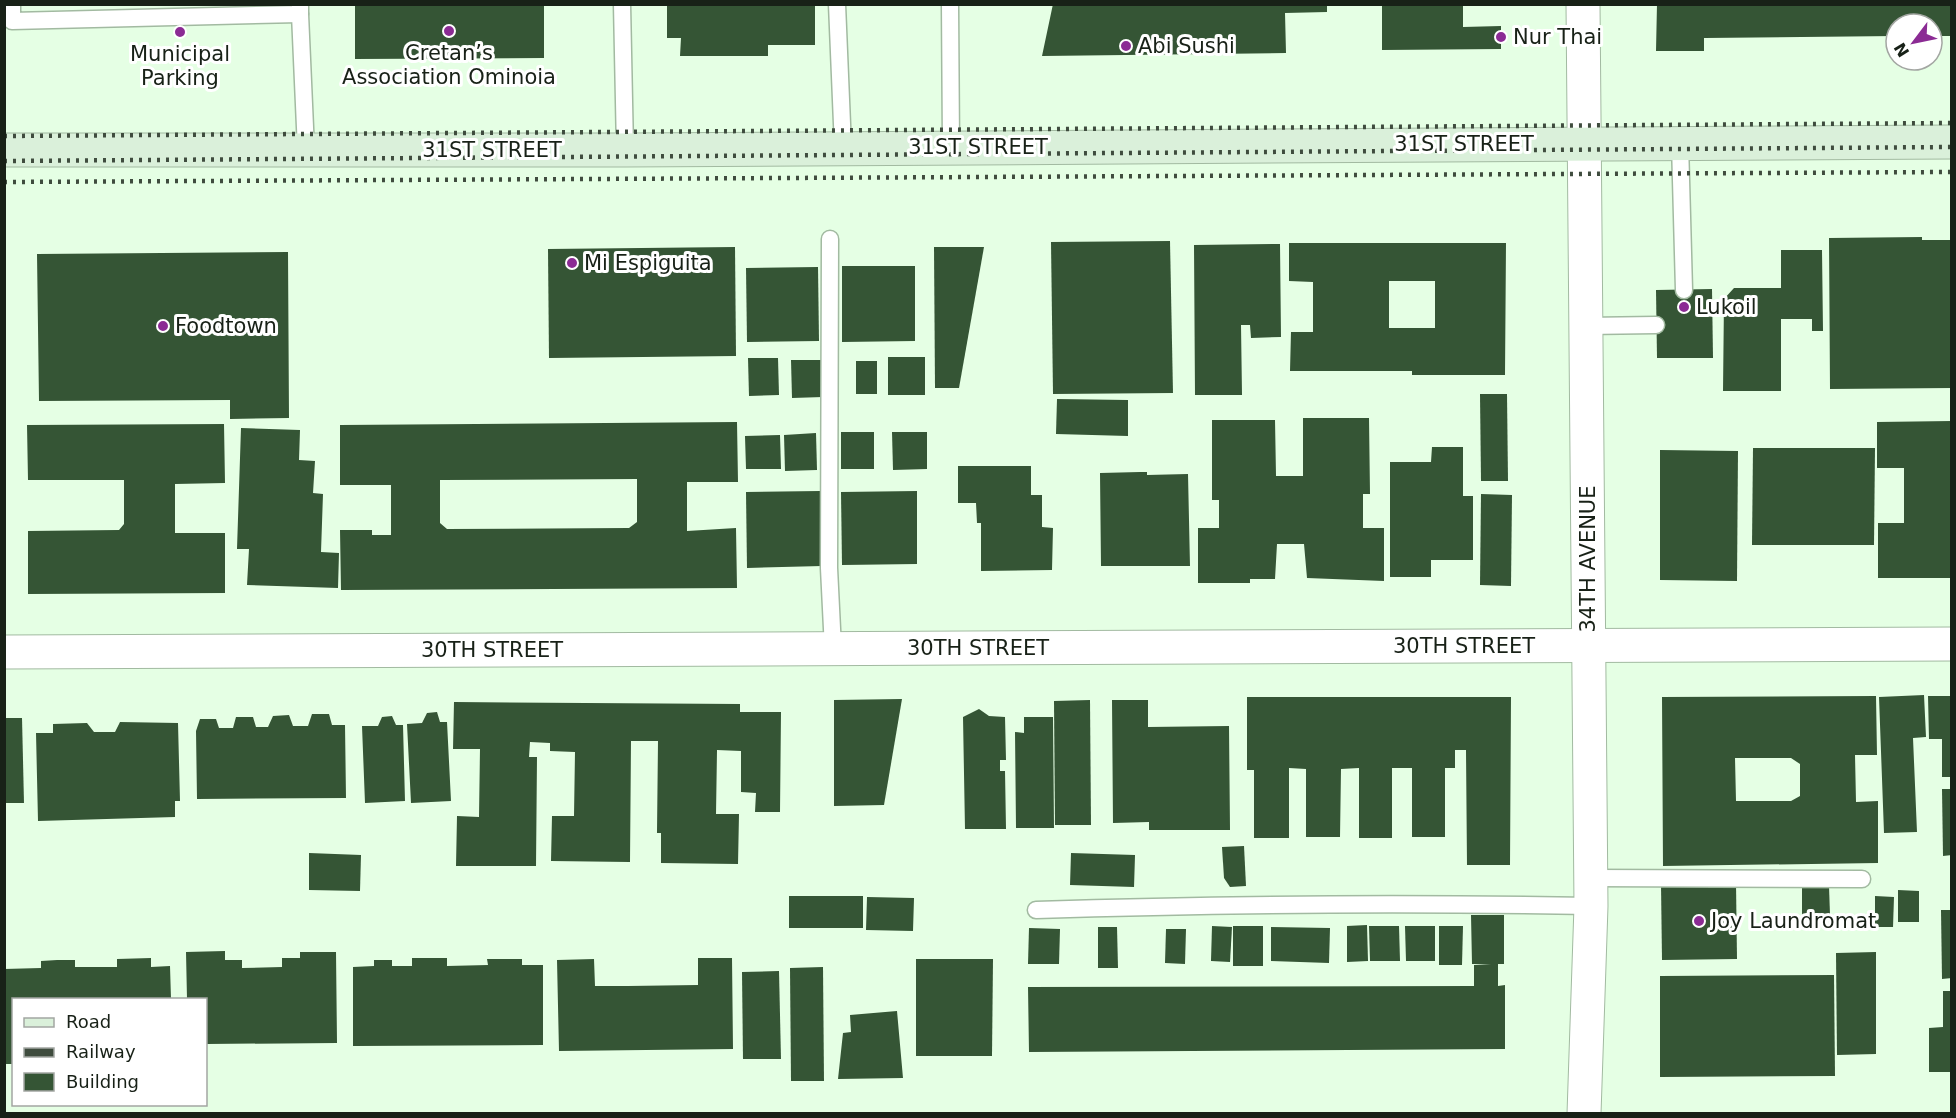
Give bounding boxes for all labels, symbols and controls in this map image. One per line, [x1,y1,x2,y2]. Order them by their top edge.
north arrow [1884,12,1944,72]
marker: Cretan’s Association Ominoia [442,24,456,38]
marker: Municipal Parking [173,25,187,39]
place label: Nur Thai [1513,25,1602,49]
marker: Nur Thai [1494,30,1508,44]
place label: Abi Sushi [1138,34,1235,58]
marker: Abi Sushi [1119,39,1133,53]
text: N [1890,39,1913,60]
place label: Cretan’s Association Ominoia [342,41,556,89]
place label: Municipal Parking [130,42,230,90]
street label: 31ST STREET [1394,132,1534,156]
street label: 31ST STREET [908,135,1048,159]
street label: 31ST STREET [422,138,562,162]
place label: Mi Espiguita [584,251,712,275]
marker: Mi Espiguita [565,256,579,270]
place label: Lukoil [1696,295,1757,319]
marker: Lukoil [1677,300,1691,314]
place label: Foodtown [175,314,277,338]
marker: Foodtown [156,319,170,333]
street label: 34TH AVENUE [1576,485,1600,633]
street label: 30TH STREET [1393,634,1535,658]
street label: 30TH STREET [907,636,1049,660]
street label: 30TH STREET [421,638,563,662]
place label: Joy Laundromat [1709,909,1876,933]
marker: Joy Laundromat [1692,914,1706,928]
legend [12,998,207,1106]
text: Road [66,1011,111,1032]
text: Railway [66,1041,136,1062]
text: Building [66,1071,139,1092]

